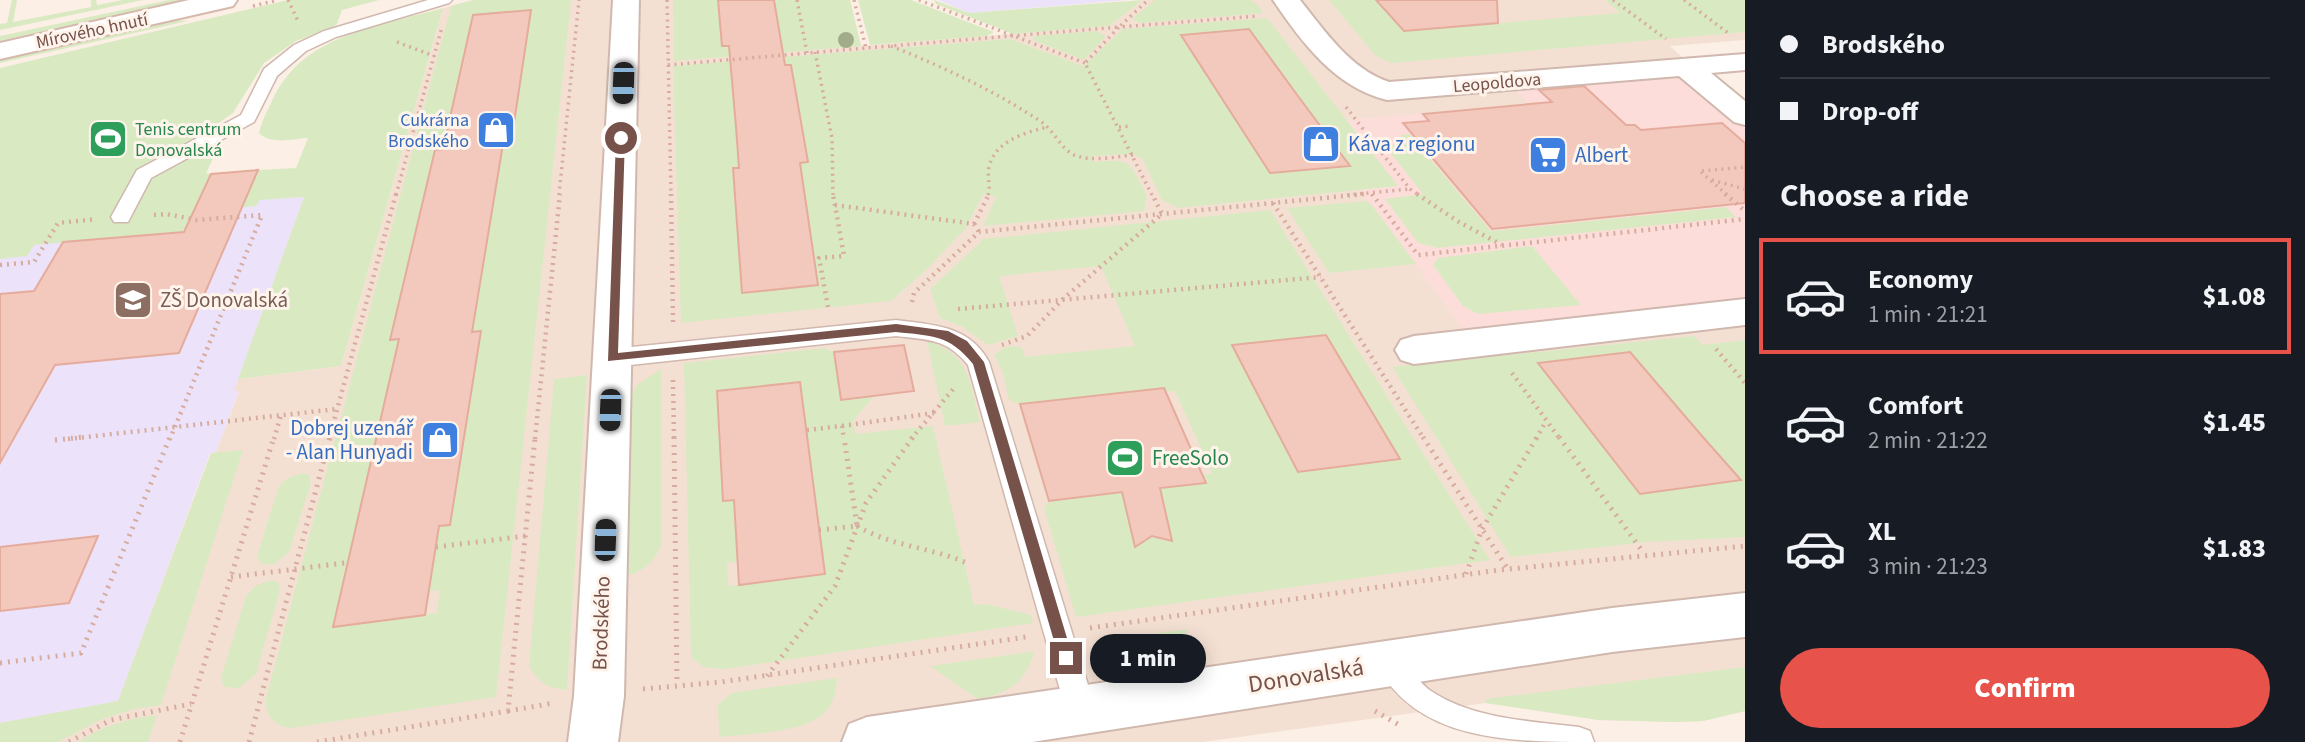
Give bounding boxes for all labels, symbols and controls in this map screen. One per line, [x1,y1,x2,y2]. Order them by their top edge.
street label: Mírového hnutí [34,7,151,55]
text: Brodského [1822,26,1945,63]
car [612,62,635,104]
street label: Leopoldova [1452,67,1542,99]
text: Drop-off [1822,93,1918,130]
place label: Cukrárna Brodského [388,108,469,154]
shop icon: Cukrárna Brodského [475,109,517,151]
place label: Tenis centrum Donovalská [135,117,241,163]
sports icon: Tenis centrum Donovalská [87,118,129,160]
route start [605,122,637,154]
shop icon: Káva z regionu [1300,123,1342,165]
place label: Káva z regionu [1348,129,1475,159]
supermarket icon: Albert [1527,134,1569,176]
place label: Albert [1575,140,1628,170]
text: Choose a ride [1780,173,1969,219]
text: Economy [1868,261,1973,298]
icon: car [1784,265,1847,328]
text: $1.08 [2202,278,2266,315]
school or university icon: ZŠ Donovalská [112,279,154,321]
place label: ZŠ Donovalská [160,285,288,315]
text: 1 min · 21:21 [1868,298,1988,331]
text: Comfort [1868,387,1963,424]
car [599,389,622,431]
icon: car [1784,391,1847,454]
text: $1.45 [2202,404,2266,441]
place label: Dobrej uzenář - Alan Hunyadi [286,413,415,467]
shop icon: Dobrej uzenář - Alan Hunyadi [419,419,461,461]
text: 2 min · 21:22 [1868,424,1988,457]
sports icon: FreeSolo [1104,437,1146,479]
place label: FreeSolo [1152,443,1229,473]
text: XL [1868,513,1896,550]
icon: car [1784,517,1847,580]
car [594,519,617,561]
text: $1.83 [2202,530,2266,567]
text: 3 min · 21:23 [1868,550,1988,583]
street label: Brodského [584,575,618,671]
callout: 1 min [1090,634,1206,682]
route end [1050,642,1082,674]
text: 1 min [1120,642,1176,675]
button: Confirm [1780,648,2270,728]
street label: Donovalská [1246,650,1366,702]

